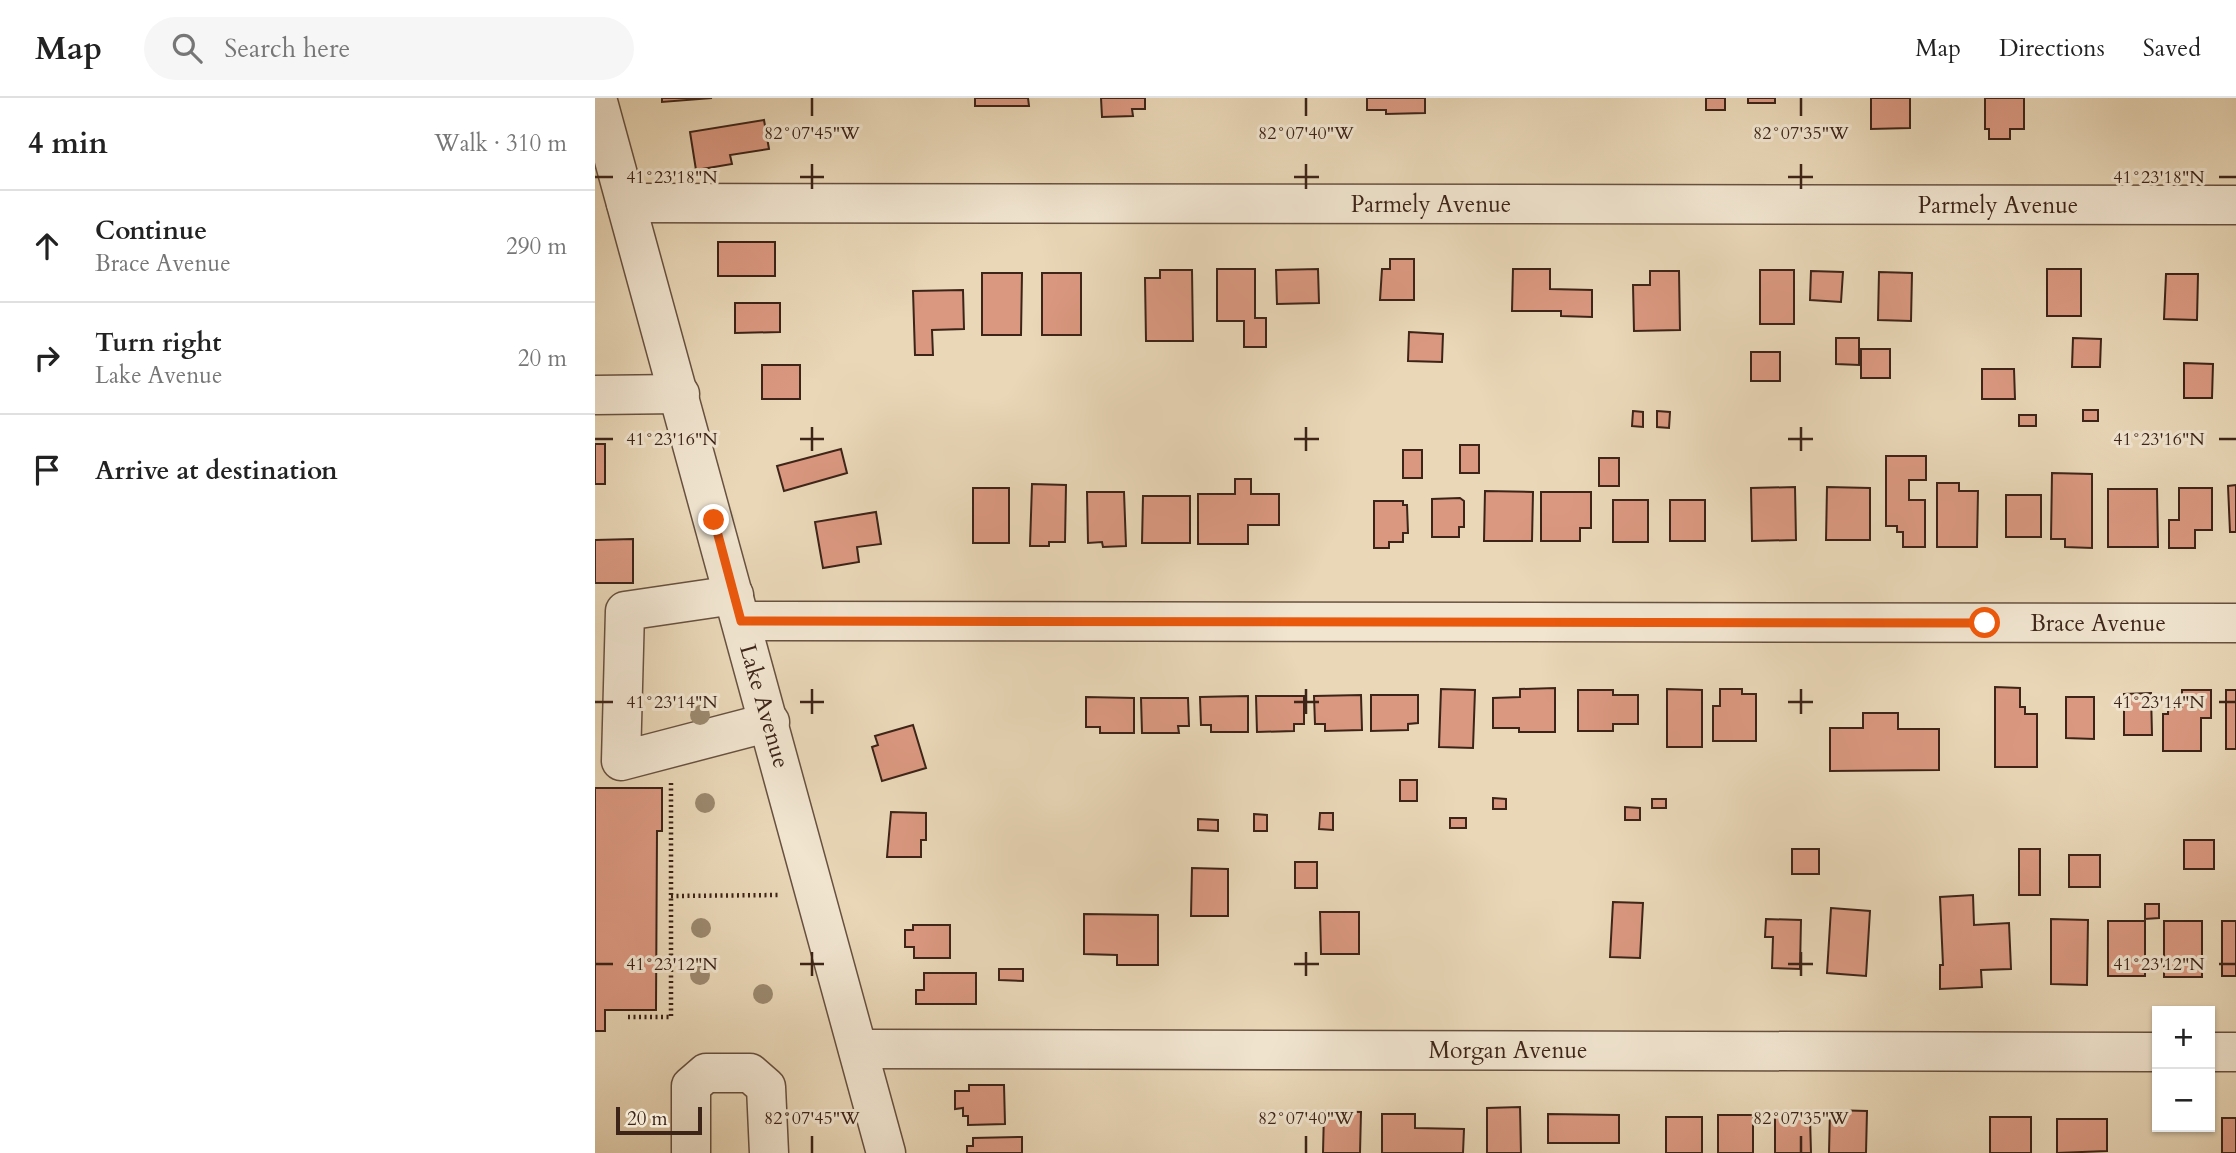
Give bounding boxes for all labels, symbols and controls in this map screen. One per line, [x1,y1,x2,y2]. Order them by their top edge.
search box [144,17,634,80]
text: Map [35,26,102,71]
icon: search [168,29,206,67]
text: Search here [224,31,350,66]
text: Map [1915,32,1961,65]
text: Directions [1999,32,2105,65]
text: Saved [2143,32,2201,65]
text: 82°07'45"W [764,121,860,146]
text: 82°07'40"W [1258,121,1354,146]
text: 82°07'35"W [1753,121,1849,146]
text: 4 min [28,123,108,164]
text: Walk · 310 m [434,128,567,159]
text: 41°23'18"N [626,165,718,190]
text: 41°23'18"N [2113,165,2205,190]
street label: Parmely Avenue [1351,189,1511,220]
street label: Parmely Avenue [1918,190,2078,221]
text: Continue [95,213,207,248]
icon: ahead [28,227,66,265]
text: 290 m [506,231,567,262]
text: Brace Avenue [95,248,231,279]
text: Turn right [95,325,222,360]
icon: right [28,339,66,377]
text: 20 m [518,343,567,374]
text: Lake Avenue [95,360,222,391]
text: 41°23'16"N [626,427,718,452]
text: 41°23'16"N [2113,427,2205,452]
icon: arrive [28,451,66,489]
text: Arrive at destination [95,453,338,488]
route end [698,504,729,535]
route start [1969,607,2000,638]
street label: Brace Avenue [2030,608,2166,639]
street label: Lake Avenue [732,641,797,772]
text: 41°23'14"N [626,690,718,715]
text: 41°23'14"N [2113,690,2205,715]
text: 41°23'12"N [626,952,718,977]
text: 41°23'12"N [2113,952,2205,977]
map controls [2152,1006,2215,1132]
button: + [2152,1006,2215,1069]
street label: Morgan Avenue [1428,1035,1588,1066]
button: − [2152,1069,2215,1132]
scale bar [616,1104,702,1136]
text: 20 m [627,1106,668,1132]
text: 82°07'45"W [764,1106,860,1131]
text: 82°07'40"W [1258,1106,1354,1131]
text: 82°07'35"W [1753,1106,1849,1131]

